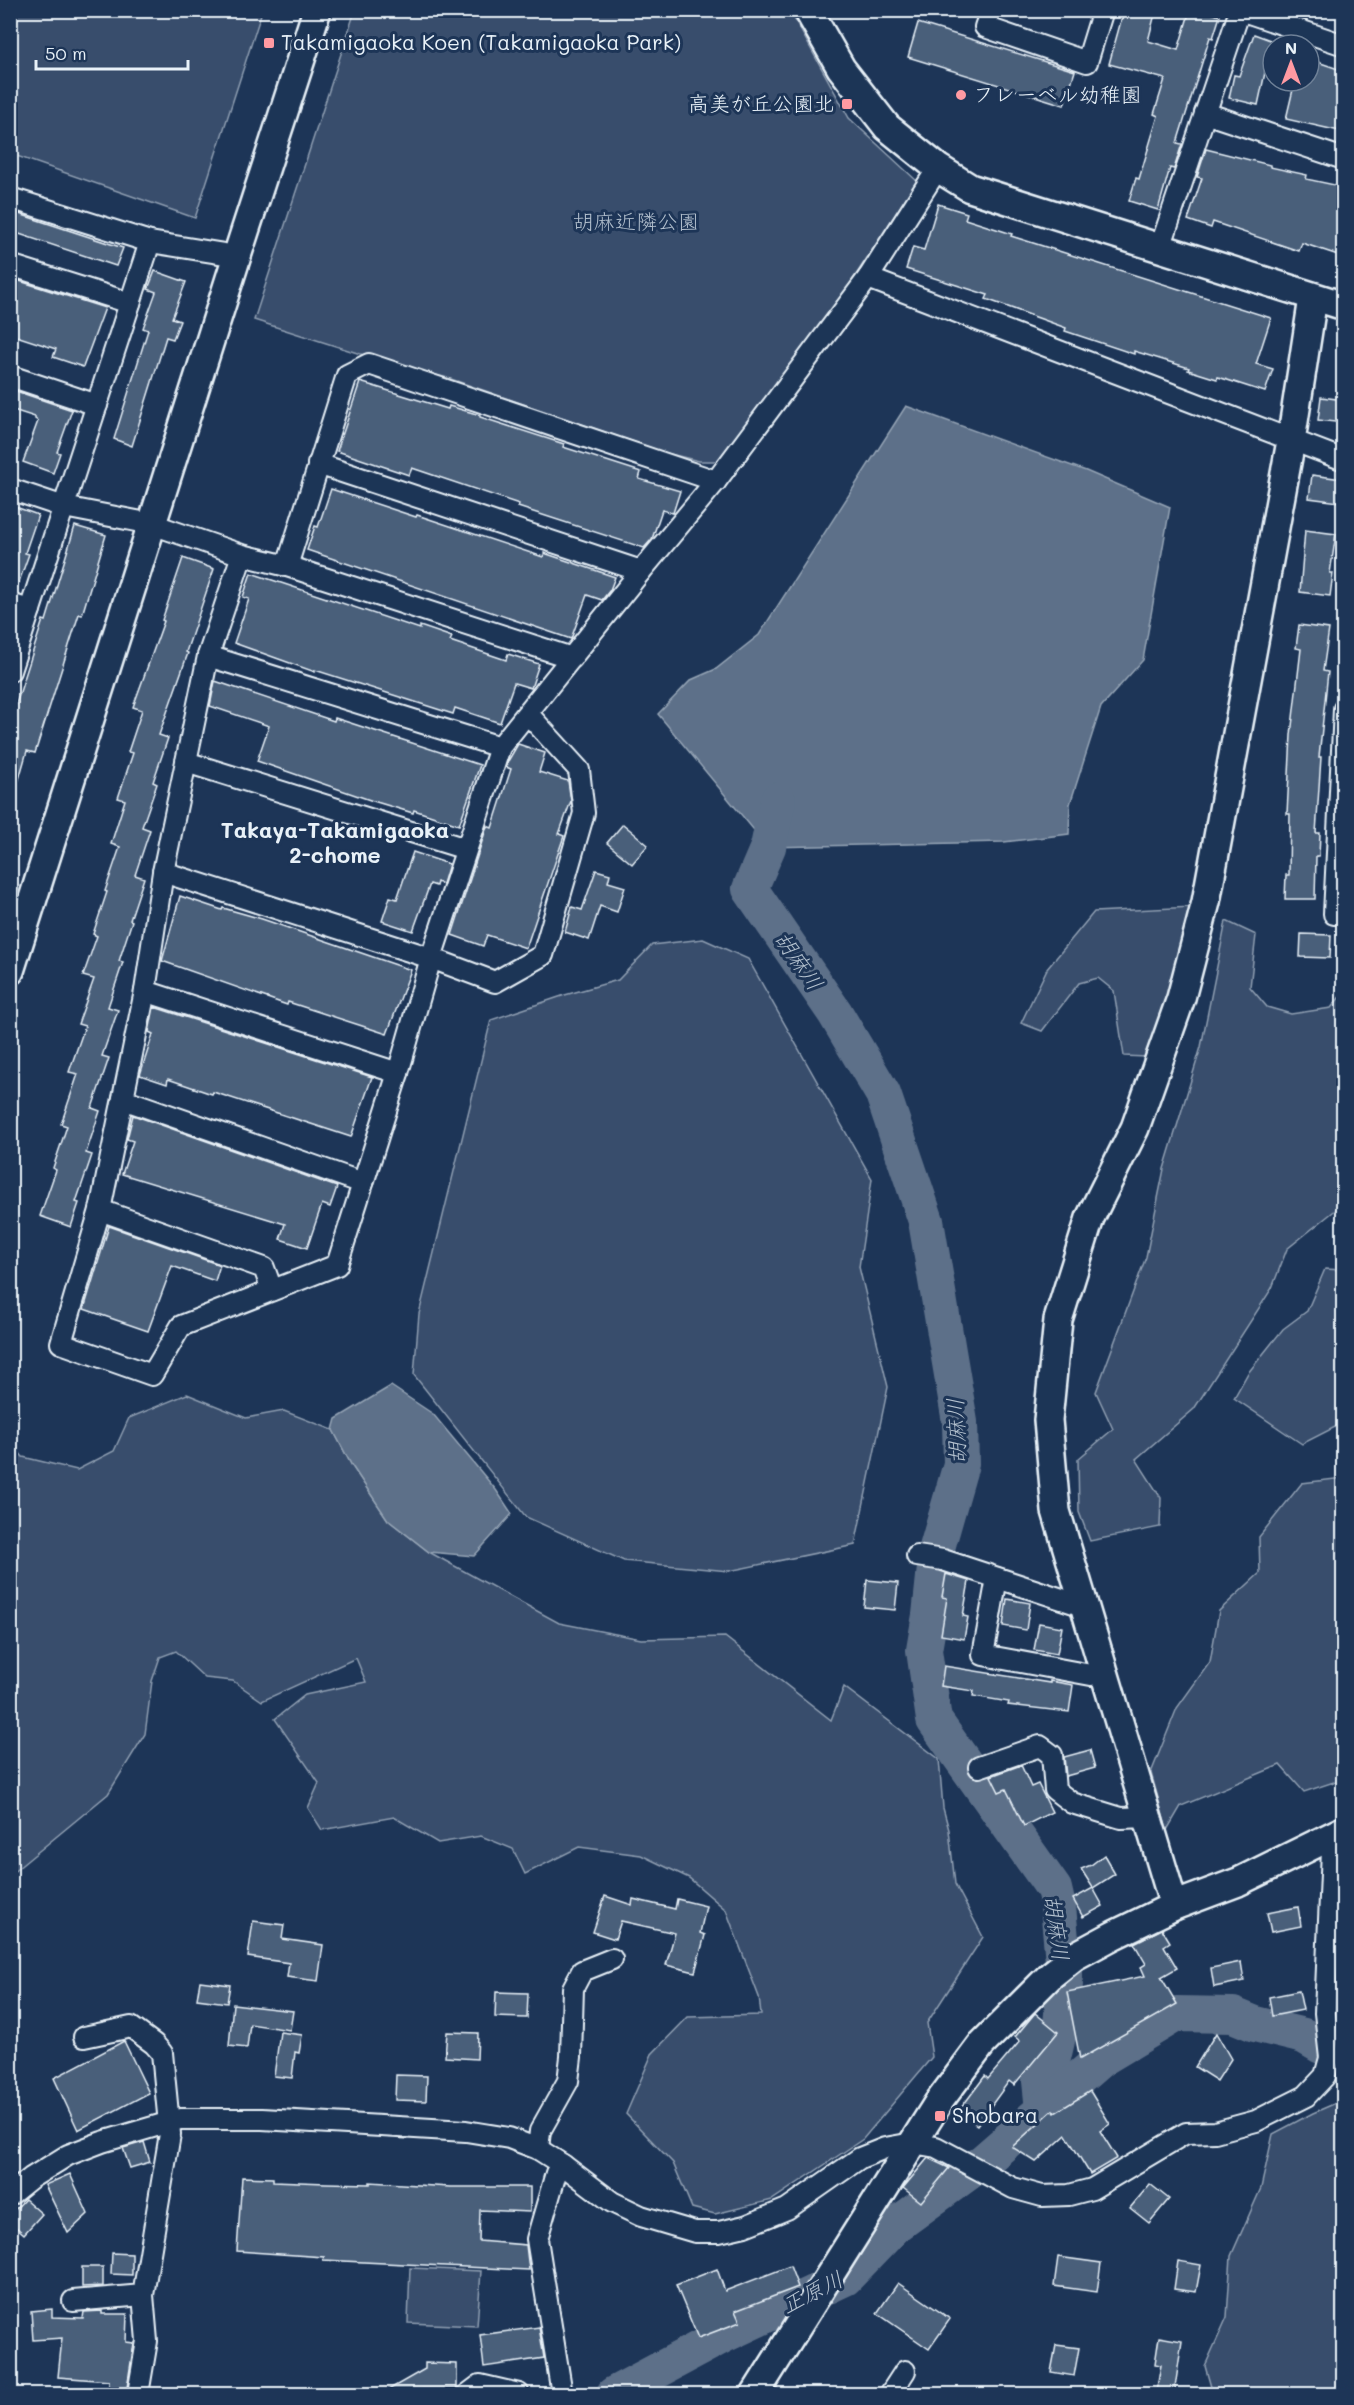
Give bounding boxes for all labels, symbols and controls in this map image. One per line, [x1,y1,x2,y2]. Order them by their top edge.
place label: Takamigaoka Koen (Takamigaoka Park) [281,28,681,55]
scale bar [36,33,188,71]
north arrow [1261,33,1321,93]
marker: Takamigaoka Koen (Takamigaoka Park) [262,36,276,50]
text: N [1285,37,1297,58]
text: 50 m [45,41,87,65]
place label: フレーベル幼稚園 [973,80,1142,107]
marker: フレーベル幼稚園 [954,88,968,102]
place label: 高美が丘公園北 [688,89,835,116]
marker: 高美が丘公園北 [840,97,854,111]
park label: 胡麻近隣公園 [573,207,699,234]
district label: Takaya-Takamigaoka 2-chome [221,815,449,869]
water label: 胡麻川 [769,925,830,996]
water label: 胡麻川 [940,1398,971,1465]
water label: 胡麻川 [1039,1893,1076,1963]
place label: Shobara [952,2101,1038,2128]
marker: Shobara [933,2109,947,2123]
water label: 正原川 [776,2264,848,2319]

